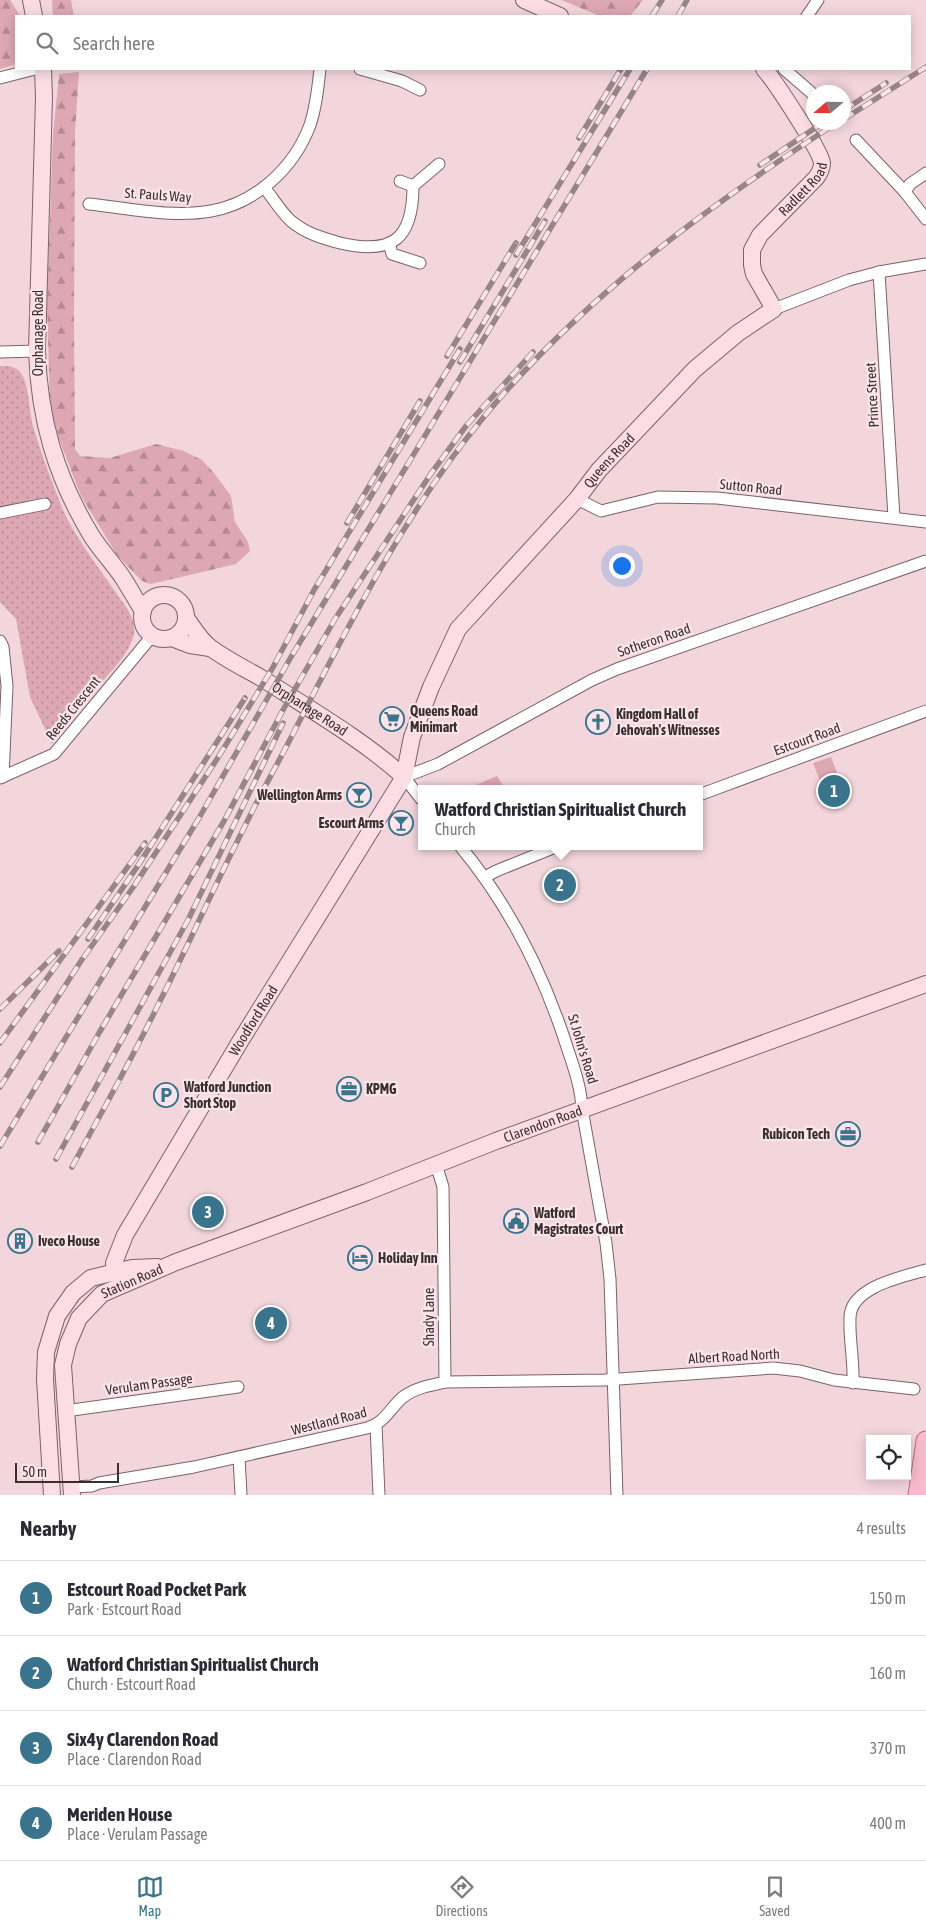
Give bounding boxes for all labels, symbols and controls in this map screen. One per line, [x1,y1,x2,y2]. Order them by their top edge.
search box [15,15,911,70]
icon: search [33,29,61,57]
text: Search here [73,32,155,54]
north arrow [806,85,851,130]
street label: Radlett Road [775,161,830,219]
street label: St. Pauls Way [124,185,192,205]
street label: Orphanage Road [30,290,46,376]
street label: Prince Street [862,362,882,428]
street label: Queens Road [580,430,638,491]
street label: Sutton Road [719,476,783,498]
your location [609,553,635,579]
street label: Sotheron Road [616,620,692,660]
street label: Reeds Crescent [43,673,103,743]
street label: Orphanage Road [269,679,351,739]
place label: Queens Road Minimart [410,703,478,735]
supermarket icon: Queens Road Minimart [379,706,405,732]
place label: Kingdom Hall of Jehovah's Witnesses [615,706,720,738]
church icon: Kingdom Hall of Jehovah's Witnesses [585,709,611,735]
street label: Estcourt Road [771,720,843,758]
pin: 1 [818,772,850,810]
bar icon: Wellington Arms [346,782,372,808]
popup [418,785,703,850]
place label: Wellington Arms [256,787,342,803]
text: Watford Christian Spiritualist Church [435,798,686,820]
bar icon: Escourt Arms [388,810,414,836]
place label: Escourt Arms [319,815,384,831]
text: Church [435,820,476,838]
pin: 2 [544,866,576,904]
street label: Woodford Road [226,982,281,1059]
street label: St John's Road [565,1012,601,1086]
office icon: KPMG [336,1076,362,1102]
place label: Watford Junction Short Stop [183,1079,271,1111]
place label: KPMG [366,1081,397,1097]
parking icon: Watford Junction Short Stop [153,1082,179,1108]
street label: Clarendon Road [501,1102,584,1146]
office icon: Rubicon Tech [835,1121,861,1147]
place label: Rubicon Tech [762,1126,830,1142]
pin: 3 [192,1193,224,1231]
place label: Watford Magistrates Court [533,1205,623,1237]
public building icon: Watford Magistrates Court [503,1208,529,1234]
building icon: Iveco House [7,1228,33,1254]
place label: Iveco House [38,1233,100,1249]
hotel icon: Holiday Inn [347,1245,373,1271]
place label: Holiday Inn [378,1250,438,1266]
street label: Station Road [99,1261,165,1301]
street label: Shady Lane [421,1288,437,1346]
pin: 4 [255,1304,287,1342]
street label: Albert Road North [688,1346,780,1366]
street label: Verulam Passage [105,1370,193,1398]
street label: Westland Road [290,1404,368,1438]
map controls [866,1435,911,1480]
button: locate [866,1435,911,1480]
scale bar [15,1460,119,1483]
text: 50 m [22,1464,47,1480]
text: Nearby [20,1516,76,1540]
text: 4 results [856,1519,906,1537]
text: Estcourt Road Pocket Park [67,1578,246,1600]
text: 1 [32,1589,40,1607]
text: 150 m [870,1589,906,1607]
text: Park · Estcourt Road [67,1600,182,1618]
text: Watford Christian Spiritualist Church [67,1653,319,1675]
text: 2 [32,1664,40,1682]
text: 160 m [870,1664,906,1682]
text: Church · Estcourt Road [67,1675,196,1693]
text: Six4y Clarendon Road [67,1728,218,1750]
text: 3 [32,1739,40,1757]
text: 370 m [870,1739,906,1757]
text: Place · Clarendon Road [67,1750,202,1768]
text: Meriden House [67,1803,172,1825]
text: 4 [32,1814,40,1832]
text: 400 m [870,1814,906,1832]
text: Place · Verulam Passage [67,1825,208,1843]
tab: Map [136,1873,164,1919]
tab: Directions [435,1873,488,1919]
tab: Saved [759,1873,790,1919]

